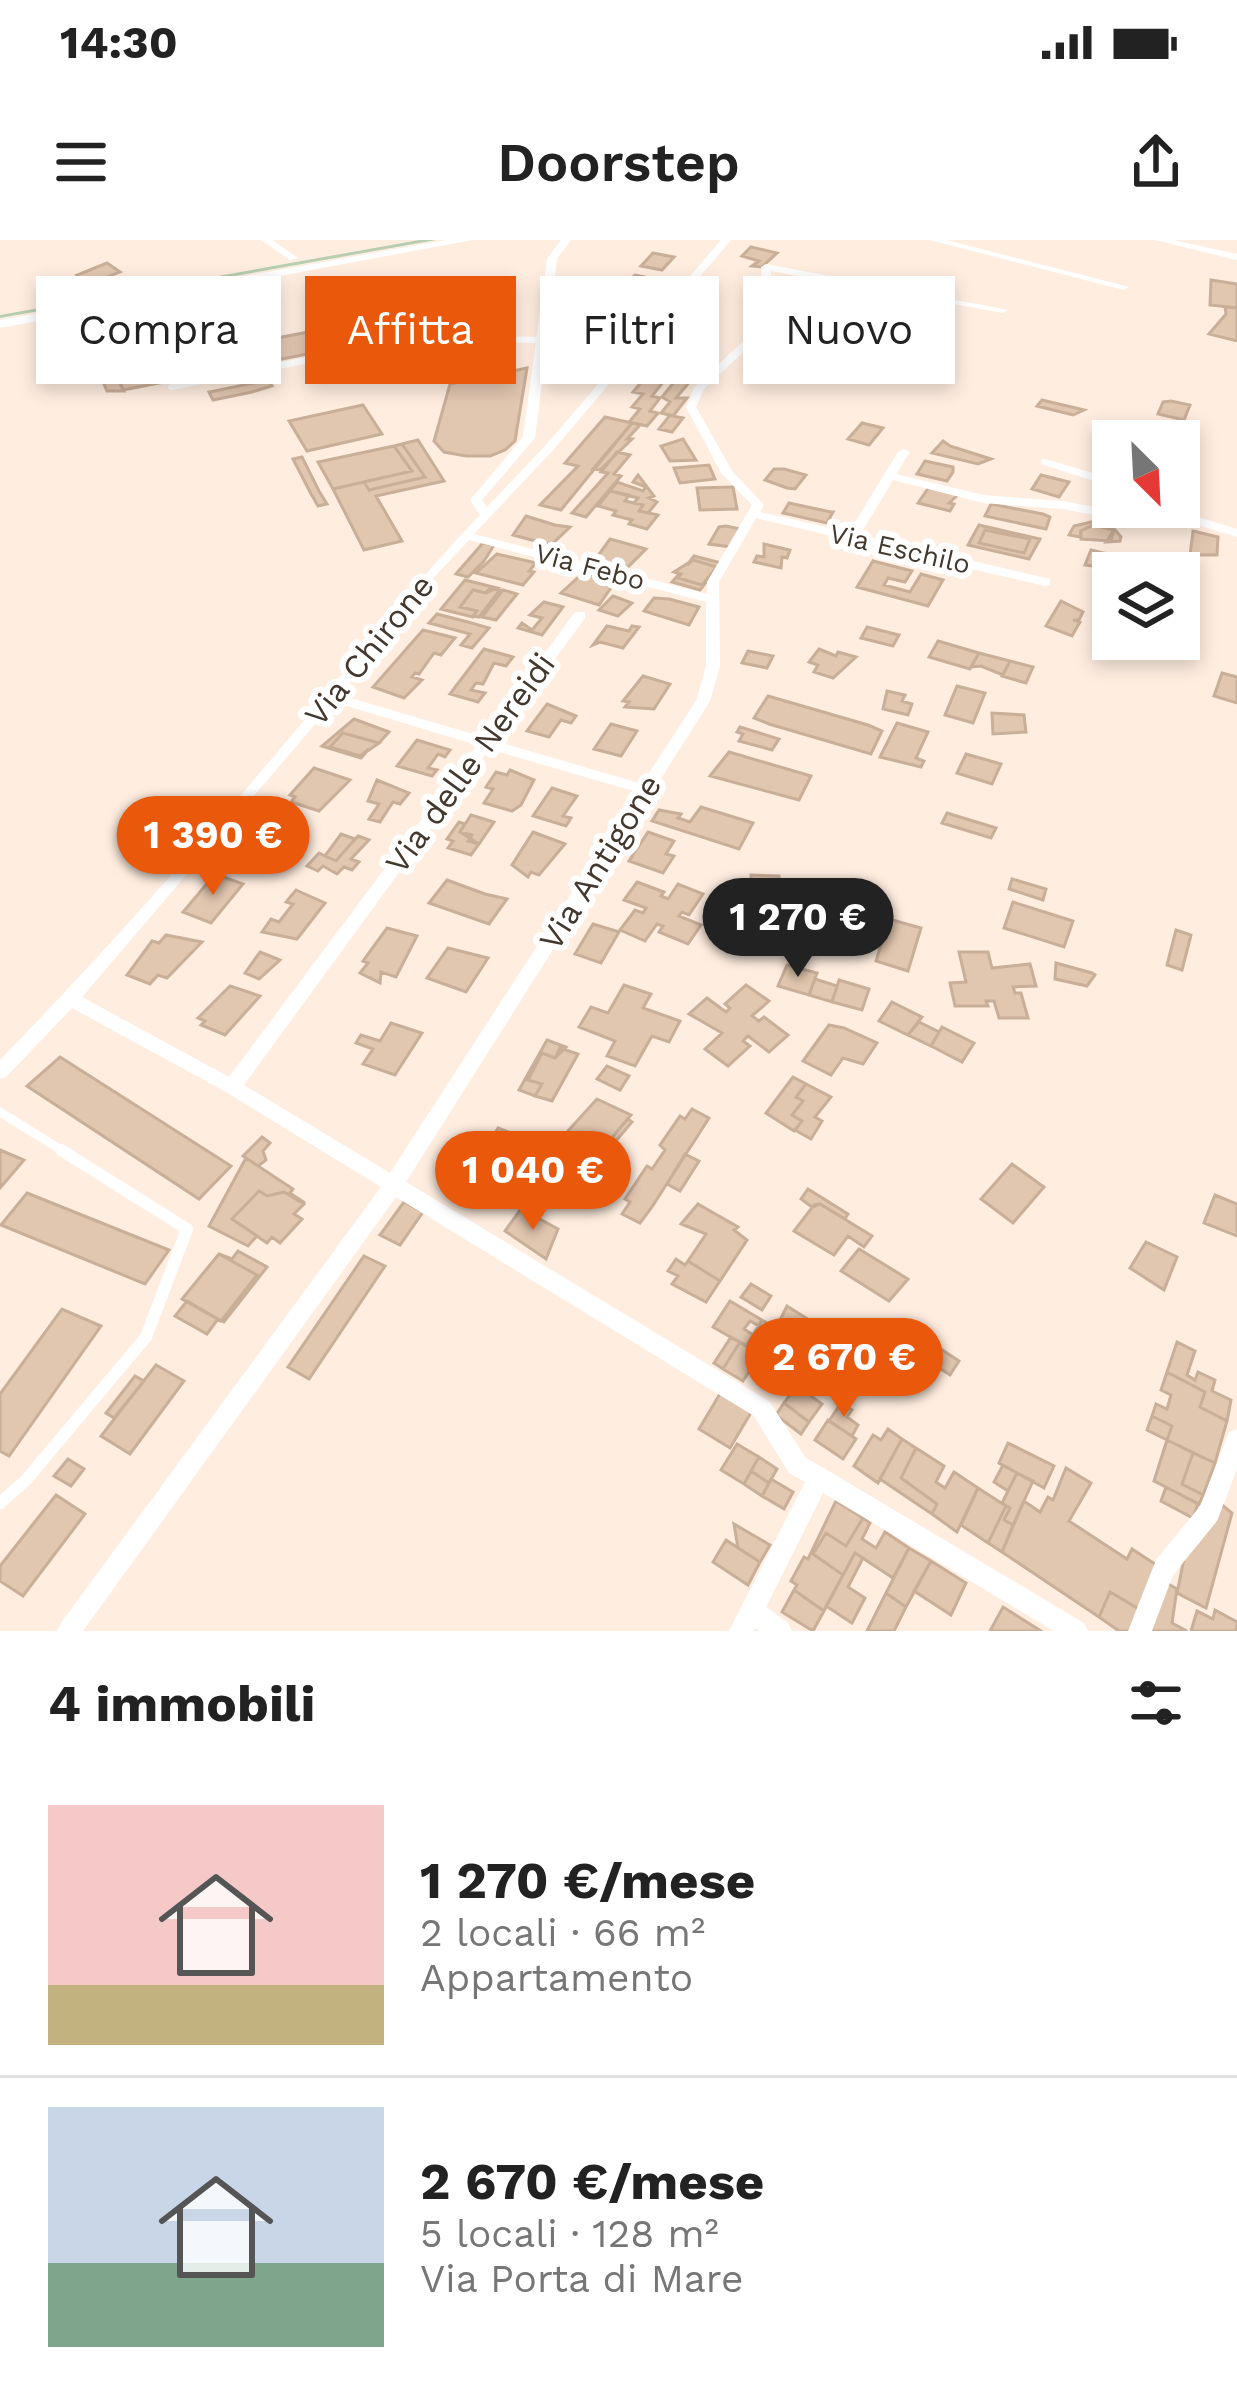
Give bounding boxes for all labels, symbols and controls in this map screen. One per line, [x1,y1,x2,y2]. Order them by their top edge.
text: 14:30 [60,16,178,69]
icon: menu [48,129,114,195]
icon: share [1123,129,1189,195]
text: Doorstep [497,131,740,194]
chip: Compra [36,276,281,384]
chip: Affitta [305,276,516,384]
chip: Filtri [540,276,719,384]
chip: Nuovo [743,276,955,384]
north arrow [1092,420,1200,528]
map controls [1092,420,1200,660]
street label: Via Eschilo [826,517,974,581]
street label: Via Febo [532,537,648,597]
button: layers [1092,552,1200,660]
street label: Via Chirone [296,566,442,734]
street label: Via delle Nereidi [377,645,563,881]
street label: Via Antigone [531,767,669,957]
pin: 1 390 € [102,796,324,898]
text: 1 390 € [144,812,282,857]
pin: 1 270 € [687,878,909,980]
text: 1 270 € [730,894,866,939]
pin: 1 040 € [422,1131,644,1233]
text: 1 040 € [462,1147,604,1192]
pin: 2 670 € [733,1318,955,1420]
text: 2 670 € [772,1334,916,1379]
icon: filters [1123,1670,1189,1736]
text: 4 immobili [48,1674,315,1733]
text: 1 270 €/mese [420,1851,755,1910]
icon: home [144,1853,288,1997]
text: 2 locali · 66 m² [420,1910,705,1955]
text: Appartamento [420,1955,693,2000]
text: 2 670 €/mese [420,2152,764,2211]
icon: home [144,2155,288,2299]
text: 5 locali · 128 m² [420,2211,719,2256]
text: Via Porta di Mare [420,2256,744,2301]

